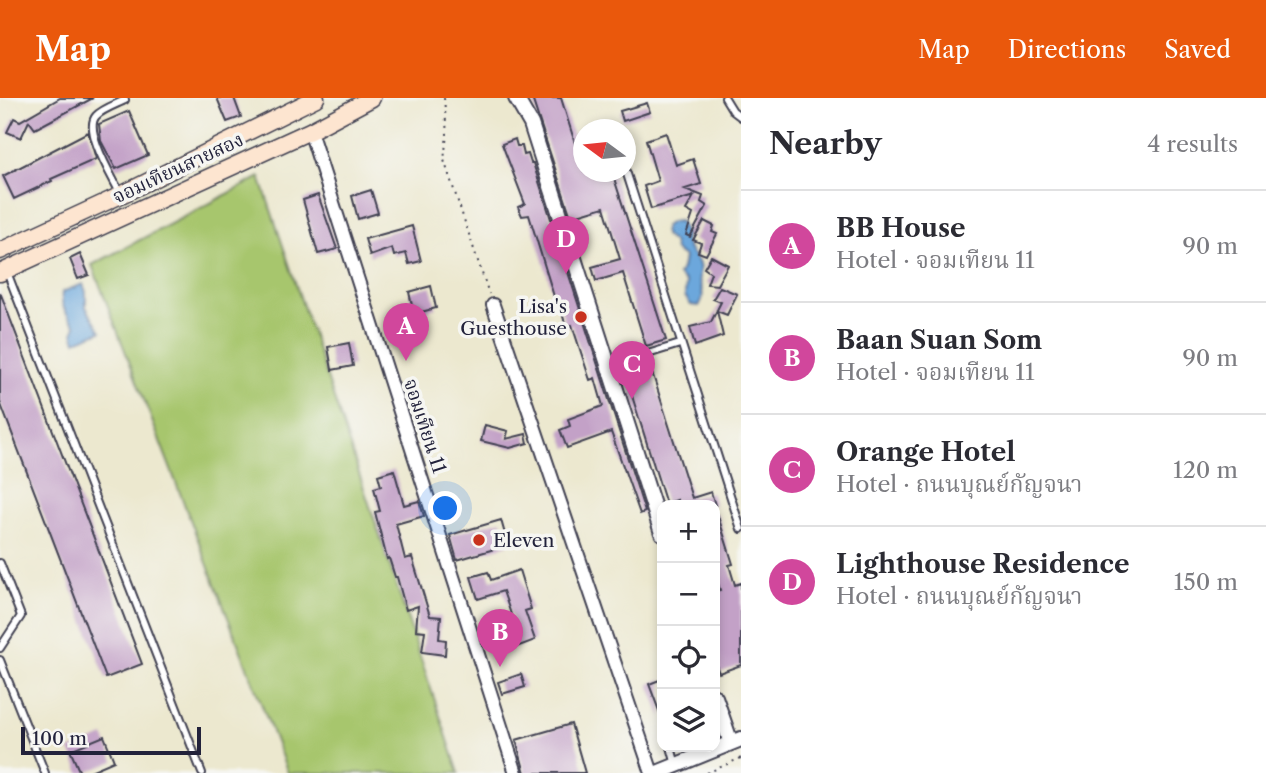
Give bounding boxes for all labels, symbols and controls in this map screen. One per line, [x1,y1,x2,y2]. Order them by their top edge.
text: Map [35,29,111,70]
text: Map [918,35,970,64]
text: Directions [1008,35,1126,64]
text: Saved [1164,35,1231,64]
north arrow [573,119,636,182]
text: Nearby [769,125,882,162]
street label: จอมเทียนสายสอง [109,128,247,208]
text: 4 results [1147,130,1238,158]
text: BB House [836,212,966,244]
pin: D [543,216,589,274]
text: A [783,232,801,260]
text: 90 m [1182,232,1238,260]
text: Hotel · จอมเทียน 11 [836,246,1035,274]
place label: Lisa's Guesthouse [460,295,567,340]
pin: A [383,303,429,361]
marker: Lisa's Guesthouse [573,309,589,325]
text: Baan Suan Som [836,324,1042,356]
pin: C [609,341,655,399]
text: B [783,344,801,372]
text: 90 m [1182,344,1238,372]
text: Hotel · จอมเทียน 11 [836,358,1035,386]
street label: จอมเทียน 11 [399,376,451,476]
text: Orange Hotel [836,436,1015,468]
text: C [783,456,801,484]
text: 120 m [1173,456,1238,484]
text: Hotel · ถนนบุณย์กัญจนา [836,470,1082,498]
your location [428,491,462,525]
map controls [657,500,720,752]
button: + [657,500,720,563]
place label: Eleven [493,529,554,552]
marker: Eleven [471,532,487,548]
text: Lighthouse Residence [836,548,1129,580]
button: − [657,563,720,626]
text: D [782,568,802,596]
text: 150 m [1174,568,1238,596]
text: Hotel · ถนนบุณย์กัญจนา [836,582,1082,610]
pin: B [477,609,523,667]
button: locate [657,626,720,689]
button: layers [657,689,720,752]
scale bar [21,724,201,756]
text: 100 m [32,727,87,750]

